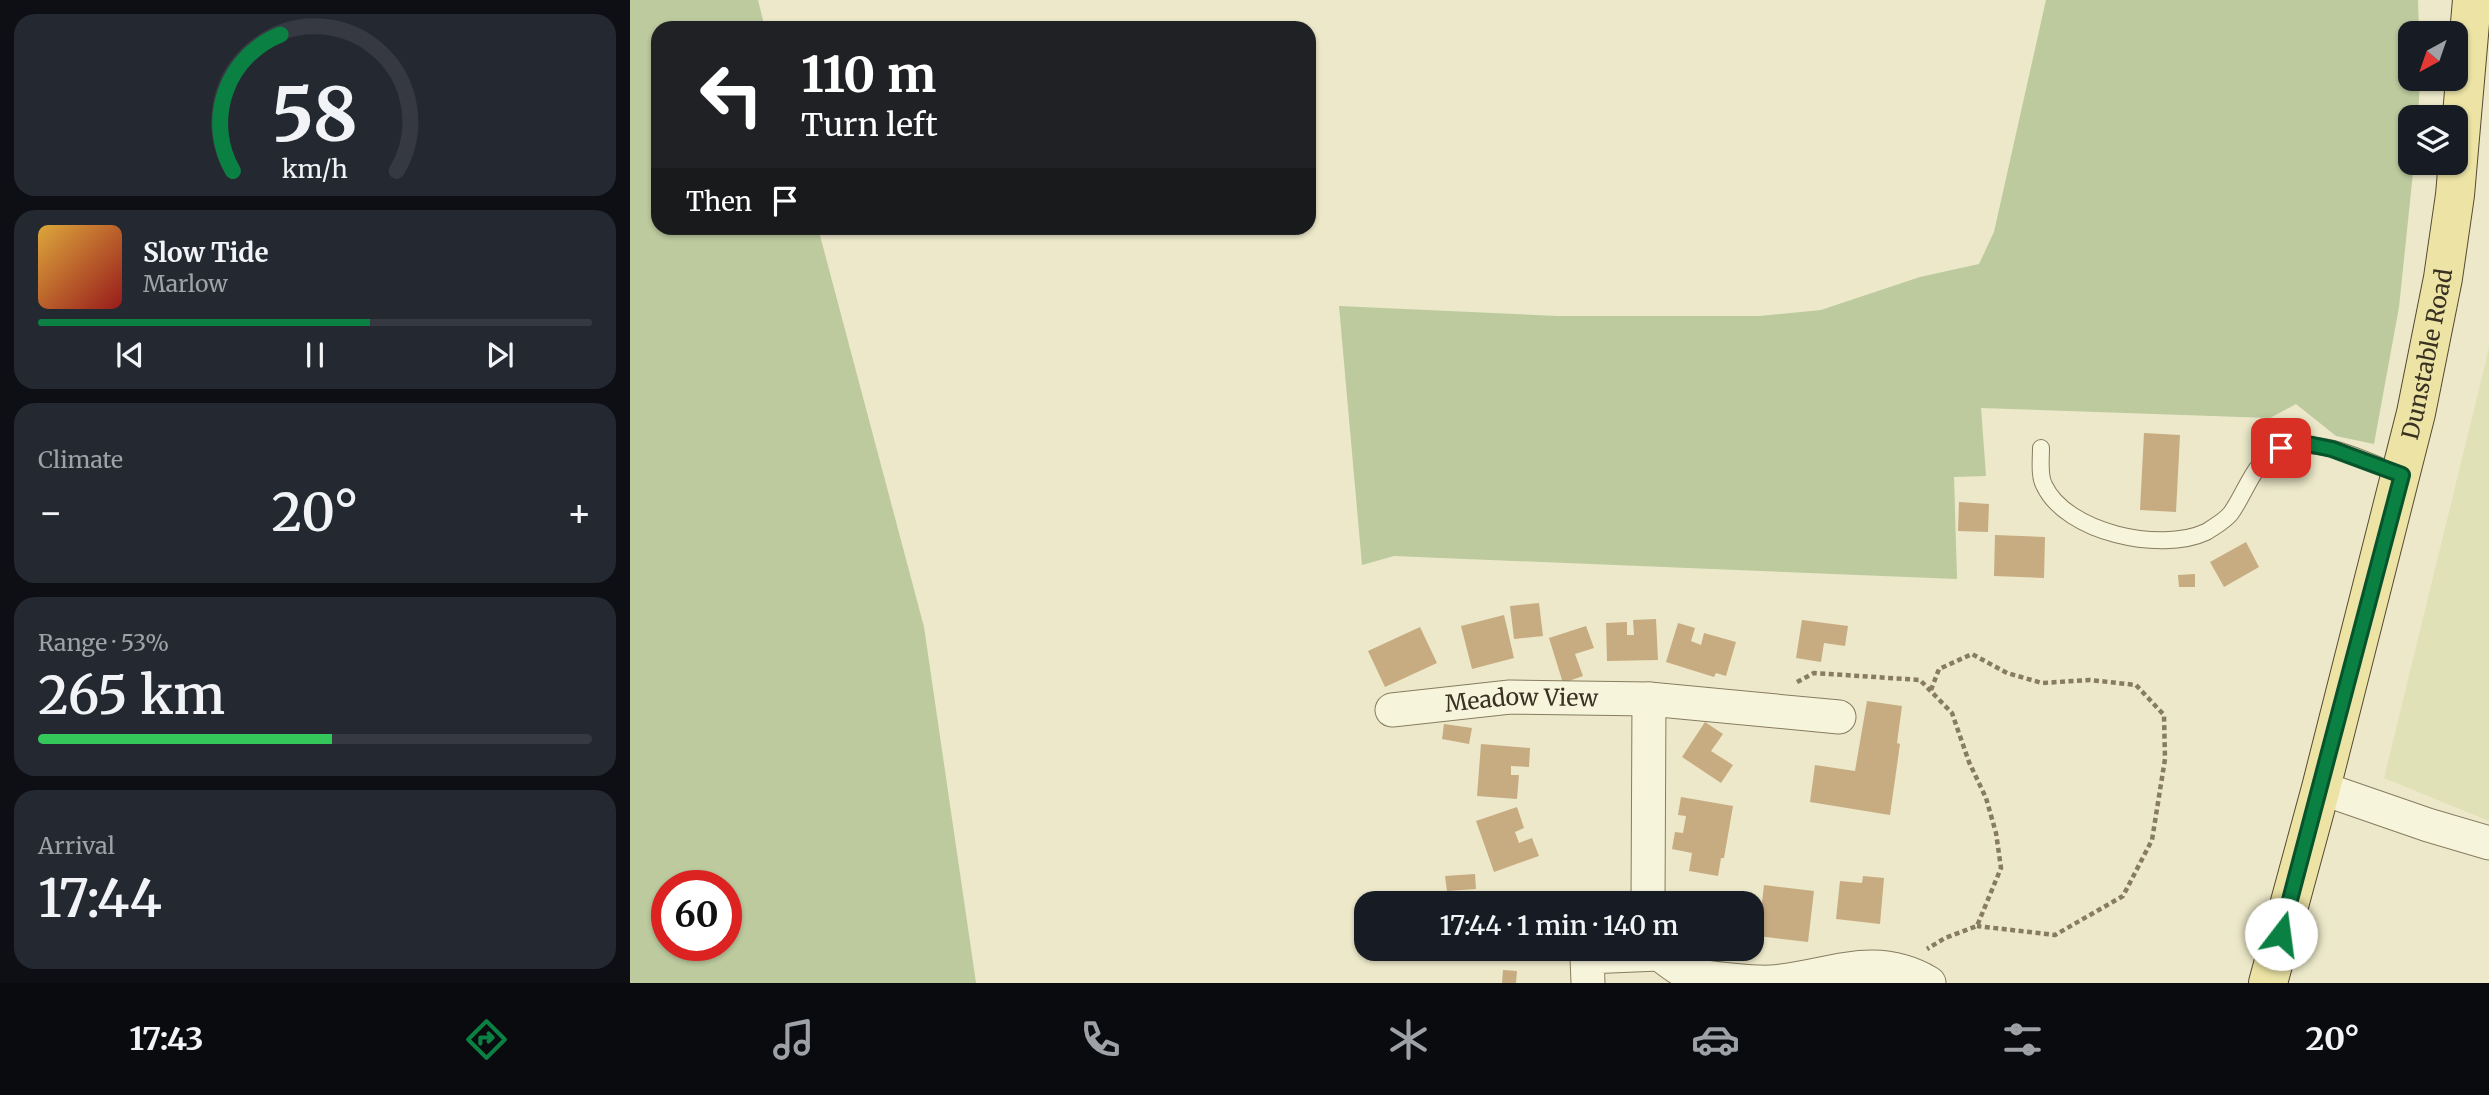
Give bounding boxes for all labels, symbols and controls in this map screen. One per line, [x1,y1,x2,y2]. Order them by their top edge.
north arrow [2398,21,2468,91]
map controls [2398,21,2468,175]
text: 110 m [801,44,936,105]
icon: left [686,49,777,140]
text: 58 [272,69,358,161]
text: Turn left [801,105,938,145]
button: layers [2398,105,2468,175]
text: km/h [282,153,348,185]
icon: arrive [766,182,804,220]
text: Then [686,185,752,218]
text: Slow Tide [143,236,269,269]
street label: Dunstable Road [2395,266,2458,442]
text: Marlow [143,269,228,298]
icon: previous [111,336,149,374]
icon: pause [296,336,334,374]
icon: next [481,336,519,374]
pin [2251,418,2311,478]
icon: arrive [2262,429,2300,467]
text: Climate [38,445,123,474]
text: 20° [272,480,358,545]
text: − [38,489,63,536]
text: + [567,489,592,536]
text: Range · 53% [38,628,169,657]
text: 265 km [38,663,225,728]
street label: Meadow View [1443,682,1599,718]
text: Arrival [38,831,115,860]
text: 17:44 [38,866,162,931]
speed limit sign: 60 [651,870,742,961]
position arrow [2244,897,2318,971]
text: 17:44 · 1 min · 140 m [1440,909,1678,942]
icon: directions [462,1015,511,1064]
icon: music [769,1015,818,1064]
icon: phone [1076,1015,1125,1064]
icon: climate [1384,1015,1433,1064]
icon: car [1691,1015,1740,1064]
icon: filters [1998,1015,2047,1064]
text: 17:43 [129,1019,203,1059]
text: 20° [2306,1019,2360,1059]

